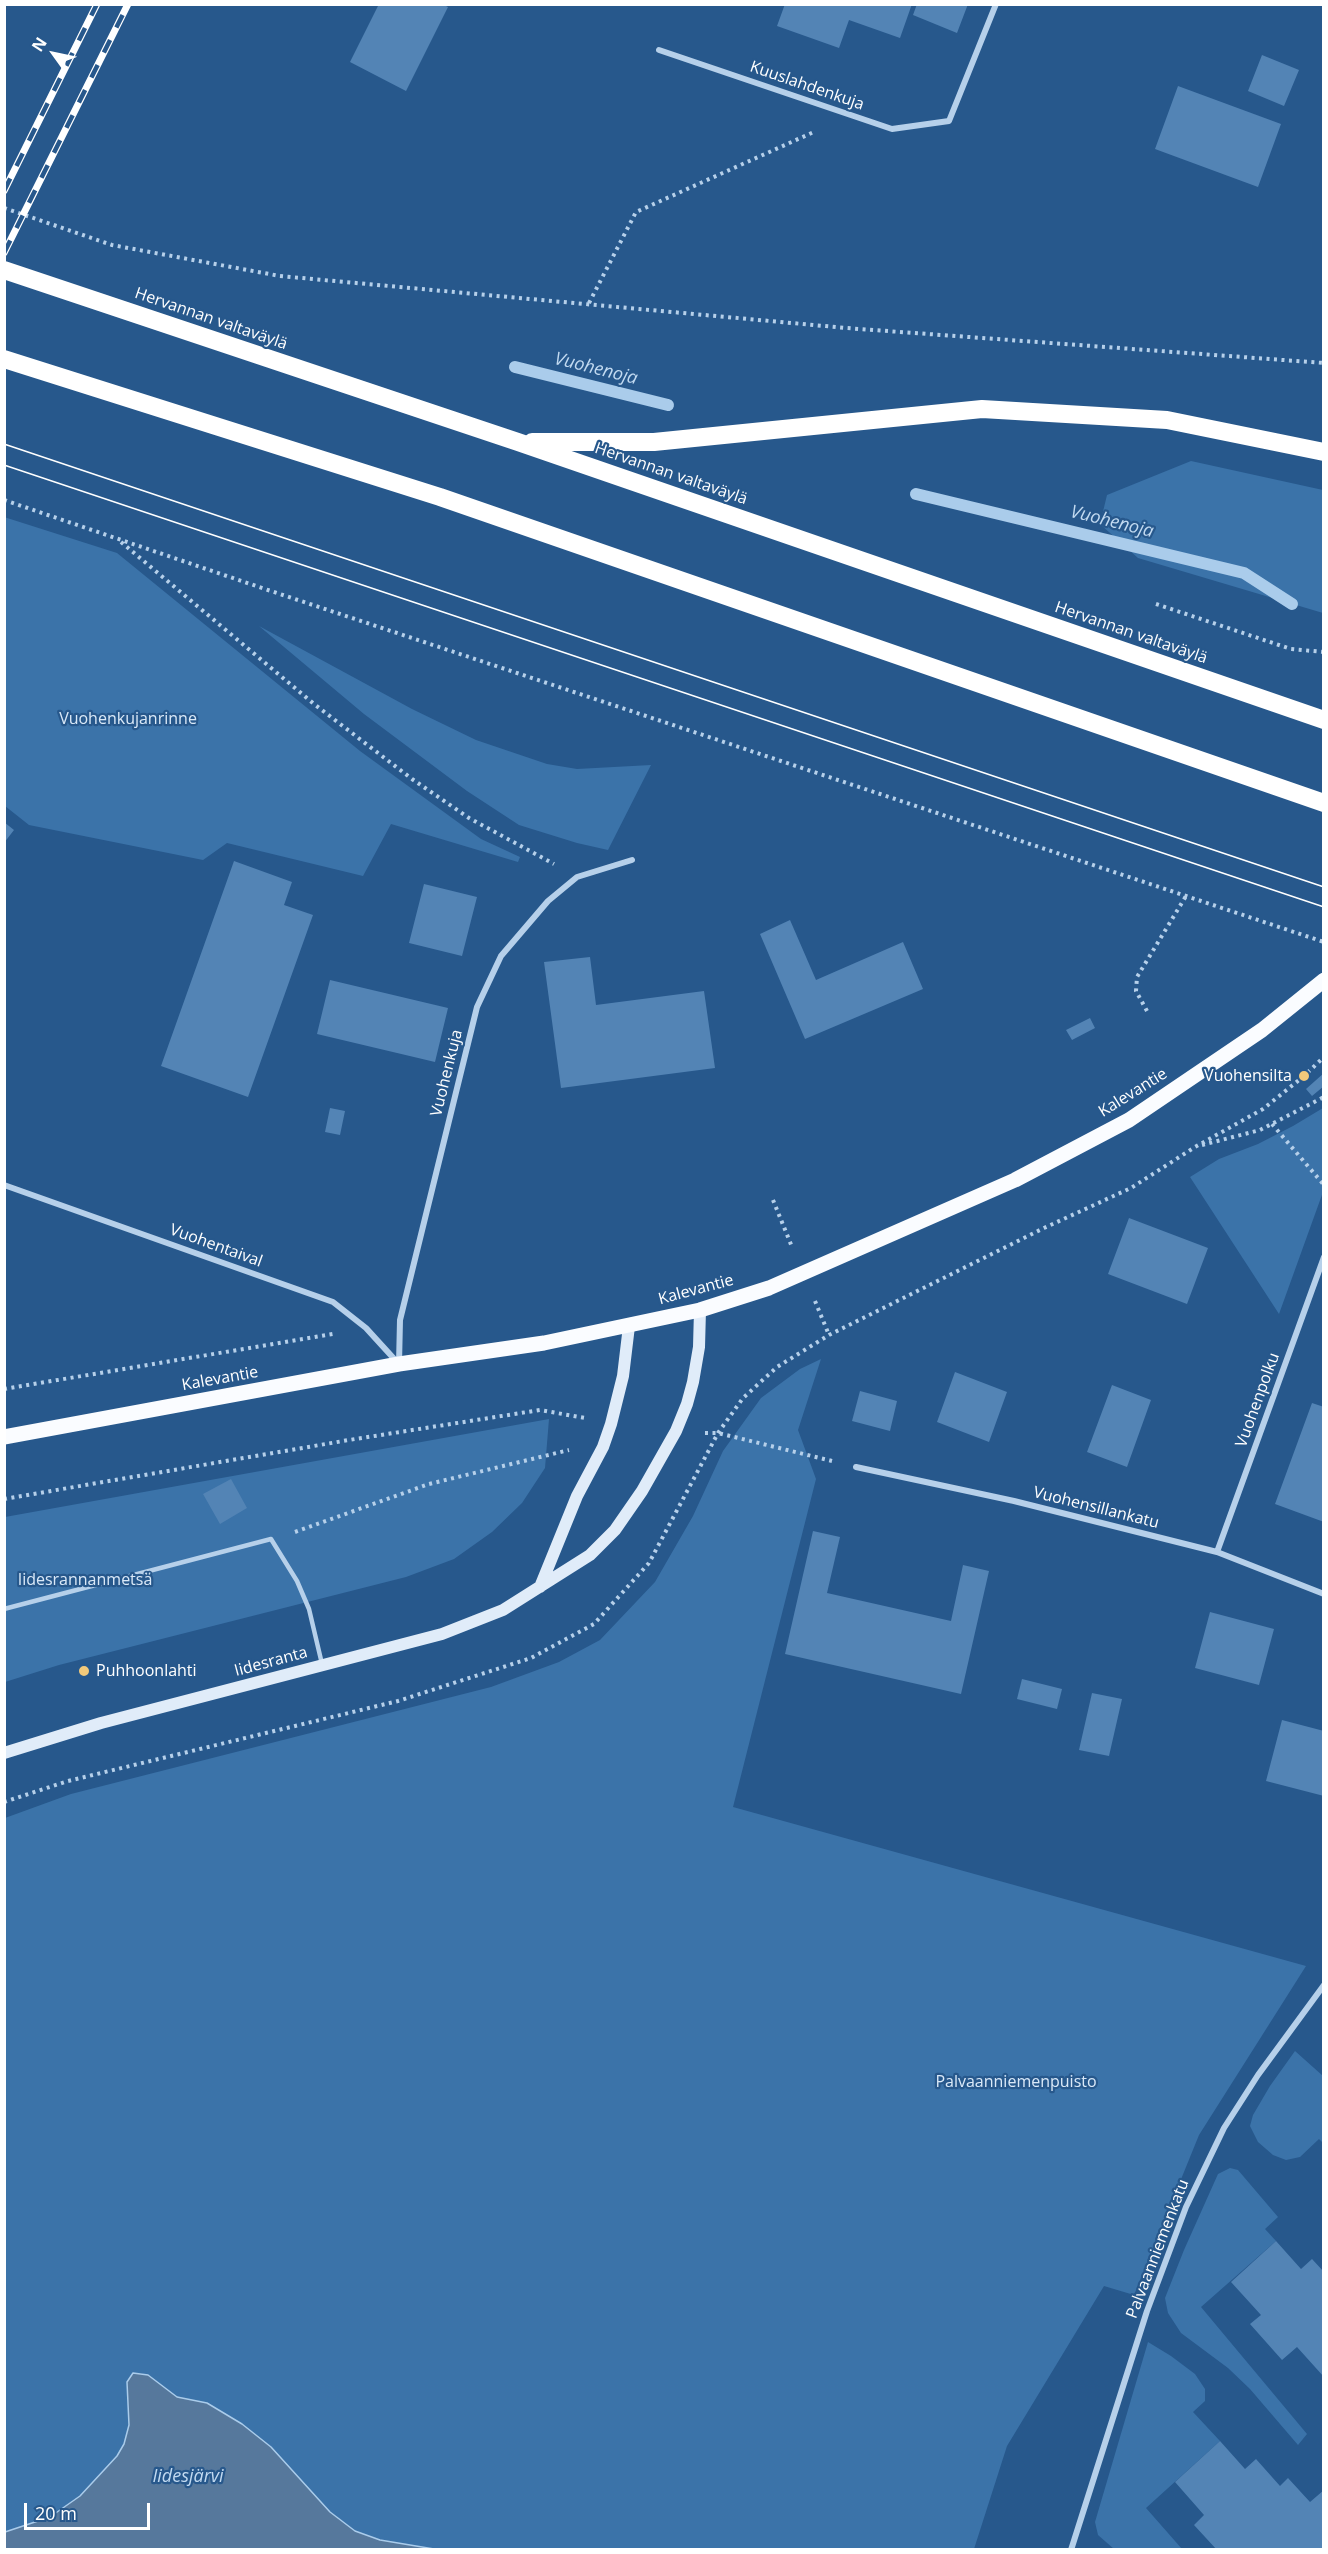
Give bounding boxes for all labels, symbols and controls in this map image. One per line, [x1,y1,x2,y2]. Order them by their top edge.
north arrow [24,24,84,84]
text: N [26,33,52,56]
street label: Kuuslahdenkuja [747,57,867,115]
street label: Hervannan valtaväylä [132,284,290,354]
water label: Vuohenoja [552,348,640,390]
street label: Hervannan valtaväylä [592,439,750,509]
water label: Vuohenoja [1068,501,1156,543]
street label: Hervannan valtaväylä [1052,598,1210,668]
park label: Vuohenkujanrinne [59,709,197,729]
street label: Vuohenkuja [427,1028,467,1118]
street label: Kalevantie [1095,1064,1171,1122]
place label: Vuohensilta [1204,1066,1292,1086]
marker: Vuohensilta [1297,1069,1311,1083]
street label: Vuohentaival [167,1220,265,1272]
street label: Kalevantie [656,1271,736,1309]
street label: Vuohenpolku [1232,1350,1284,1450]
street label: Kalevantie [180,1363,260,1395]
street label: Vuohensillankatu [1031,1483,1161,1533]
park label: Iidesrannanmetsä [18,1570,152,1590]
street label: Iidesranta [232,1643,310,1681]
place label: Puhhoonlahti [96,1661,197,1681]
marker: Puhhoonlahti [77,1664,91,1678]
park label: Palvaanniemenpuisto [935,2072,1097,2092]
street label: Palvaanniemenkatu [1123,2177,1193,2321]
water label: Iidesjärvi [152,2466,224,2488]
scale bar [27,2491,153,2529]
text: 20 m [35,2501,77,2525]

